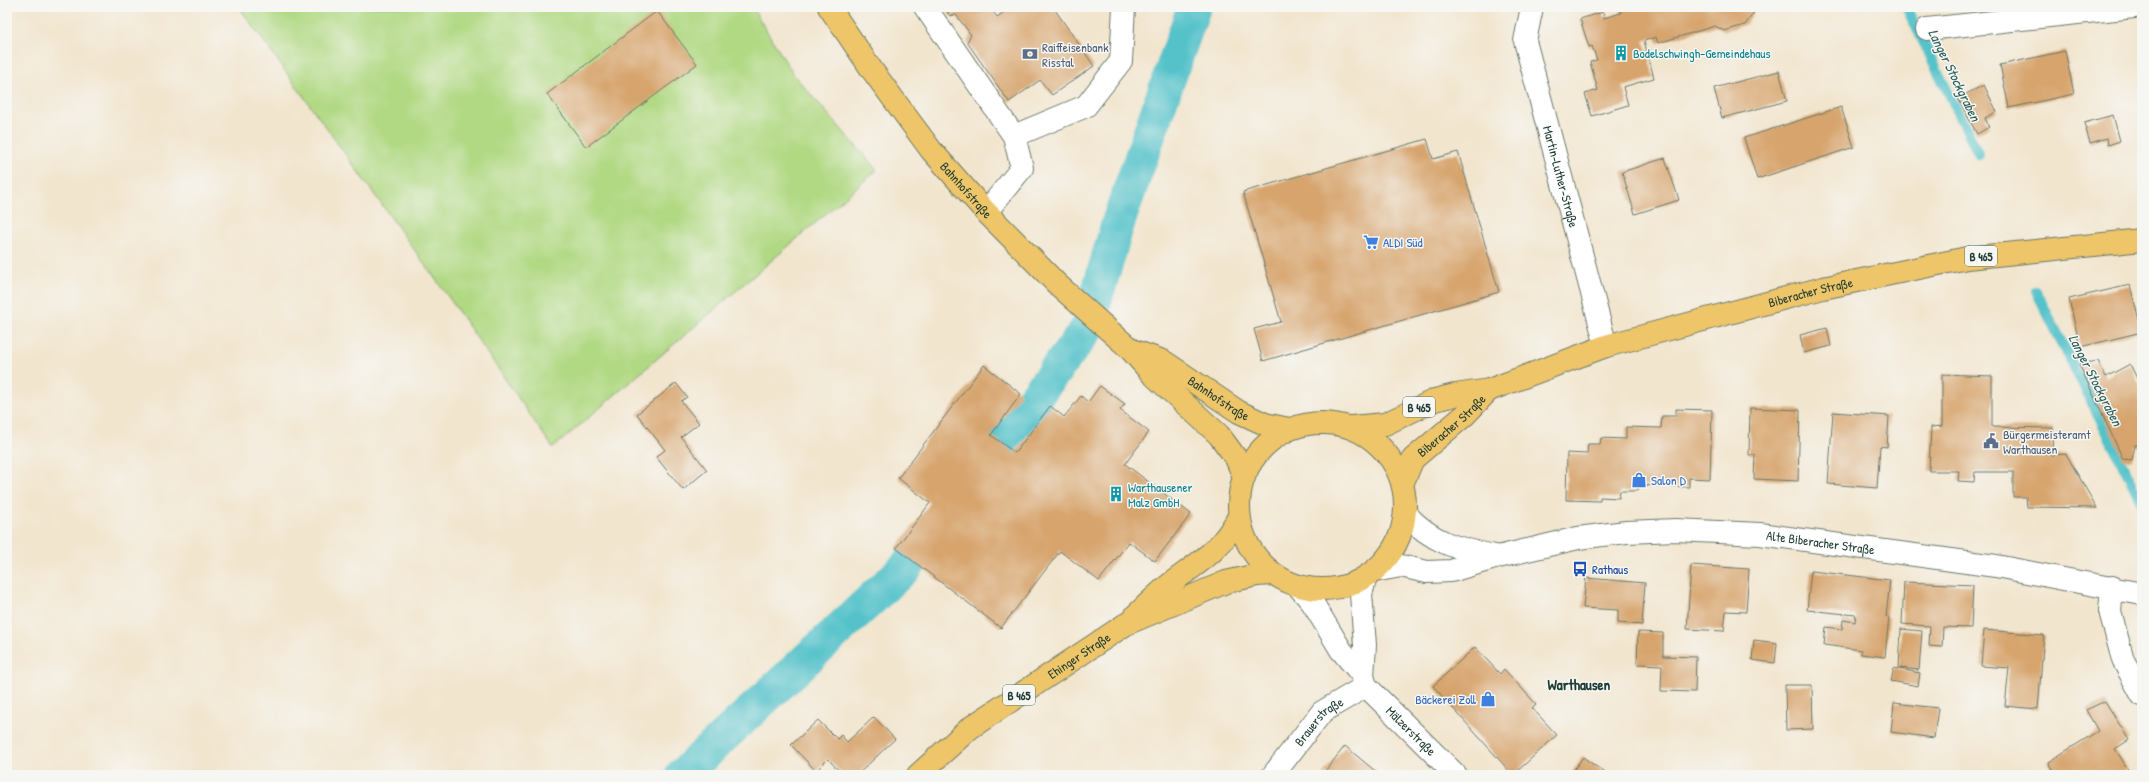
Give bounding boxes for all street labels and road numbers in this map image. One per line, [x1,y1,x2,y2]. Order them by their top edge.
street label: Martin-Luther-Straße [1539,124,1583,229]
street label: Bahnhofstraße [936,158,996,222]
road number: B 465 [1965,246,1997,266]
street label: Biberacher Straße [1766,273,1854,311]
street label: Bahnhofstraße [1185,371,1252,425]
street label: Biberacher Straße [1413,390,1490,461]
road number: B 465 [1403,397,1435,417]
street label: Alte Biberacher Straße [1765,526,1876,558]
street label: Ehinger Straße [1044,628,1114,683]
road number: B 465 [1003,685,1035,705]
street label: Brauerstraße [1290,692,1346,750]
street label: Mälzerstraße [1382,702,1440,760]

